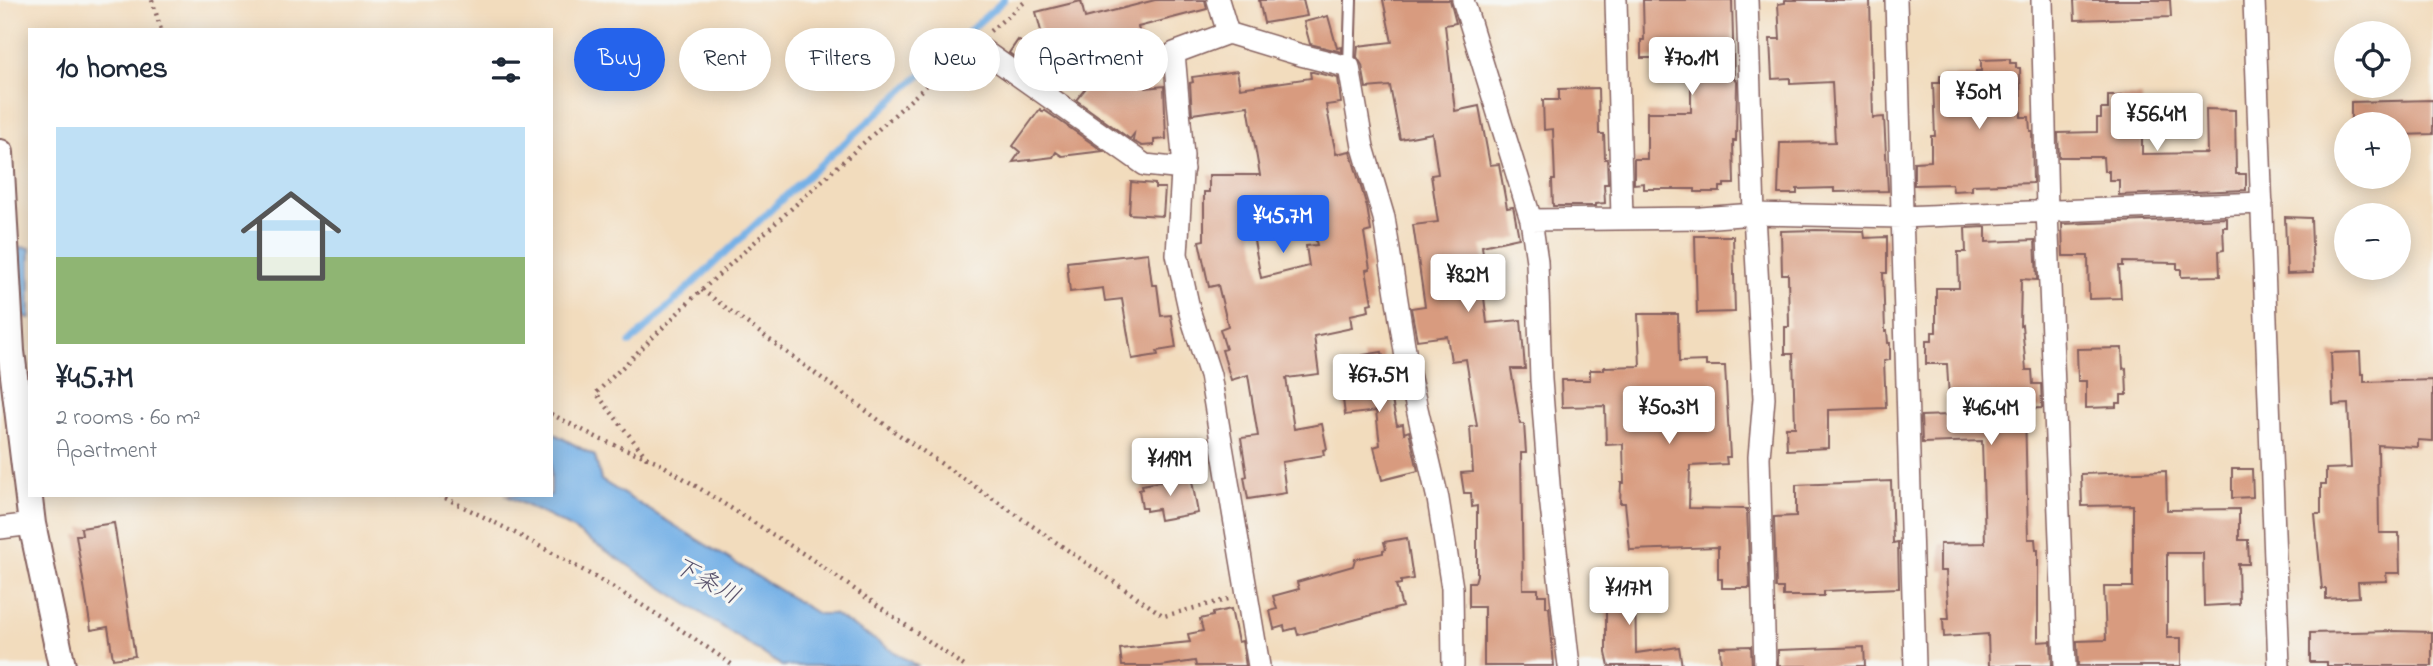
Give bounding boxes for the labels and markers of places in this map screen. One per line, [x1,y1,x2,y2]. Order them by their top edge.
pin: ¥70.1M [1635,38,1749,97]
pin: ¥50M [1938,72,2020,131]
pin: ¥56.4M [2100,94,2214,153]
pin: ¥45.7M [1226,196,1340,255]
pin: ¥82M [1427,254,1509,314]
pin: ¥67.5M [1322,354,1436,414]
pin: ¥50.3M [1612,386,1726,446]
pin: ¥46.4M [1934,388,2048,447]
pin: ¥119M [1121,438,1219,498]
pin: ¥117M [1580,568,1678,627]

